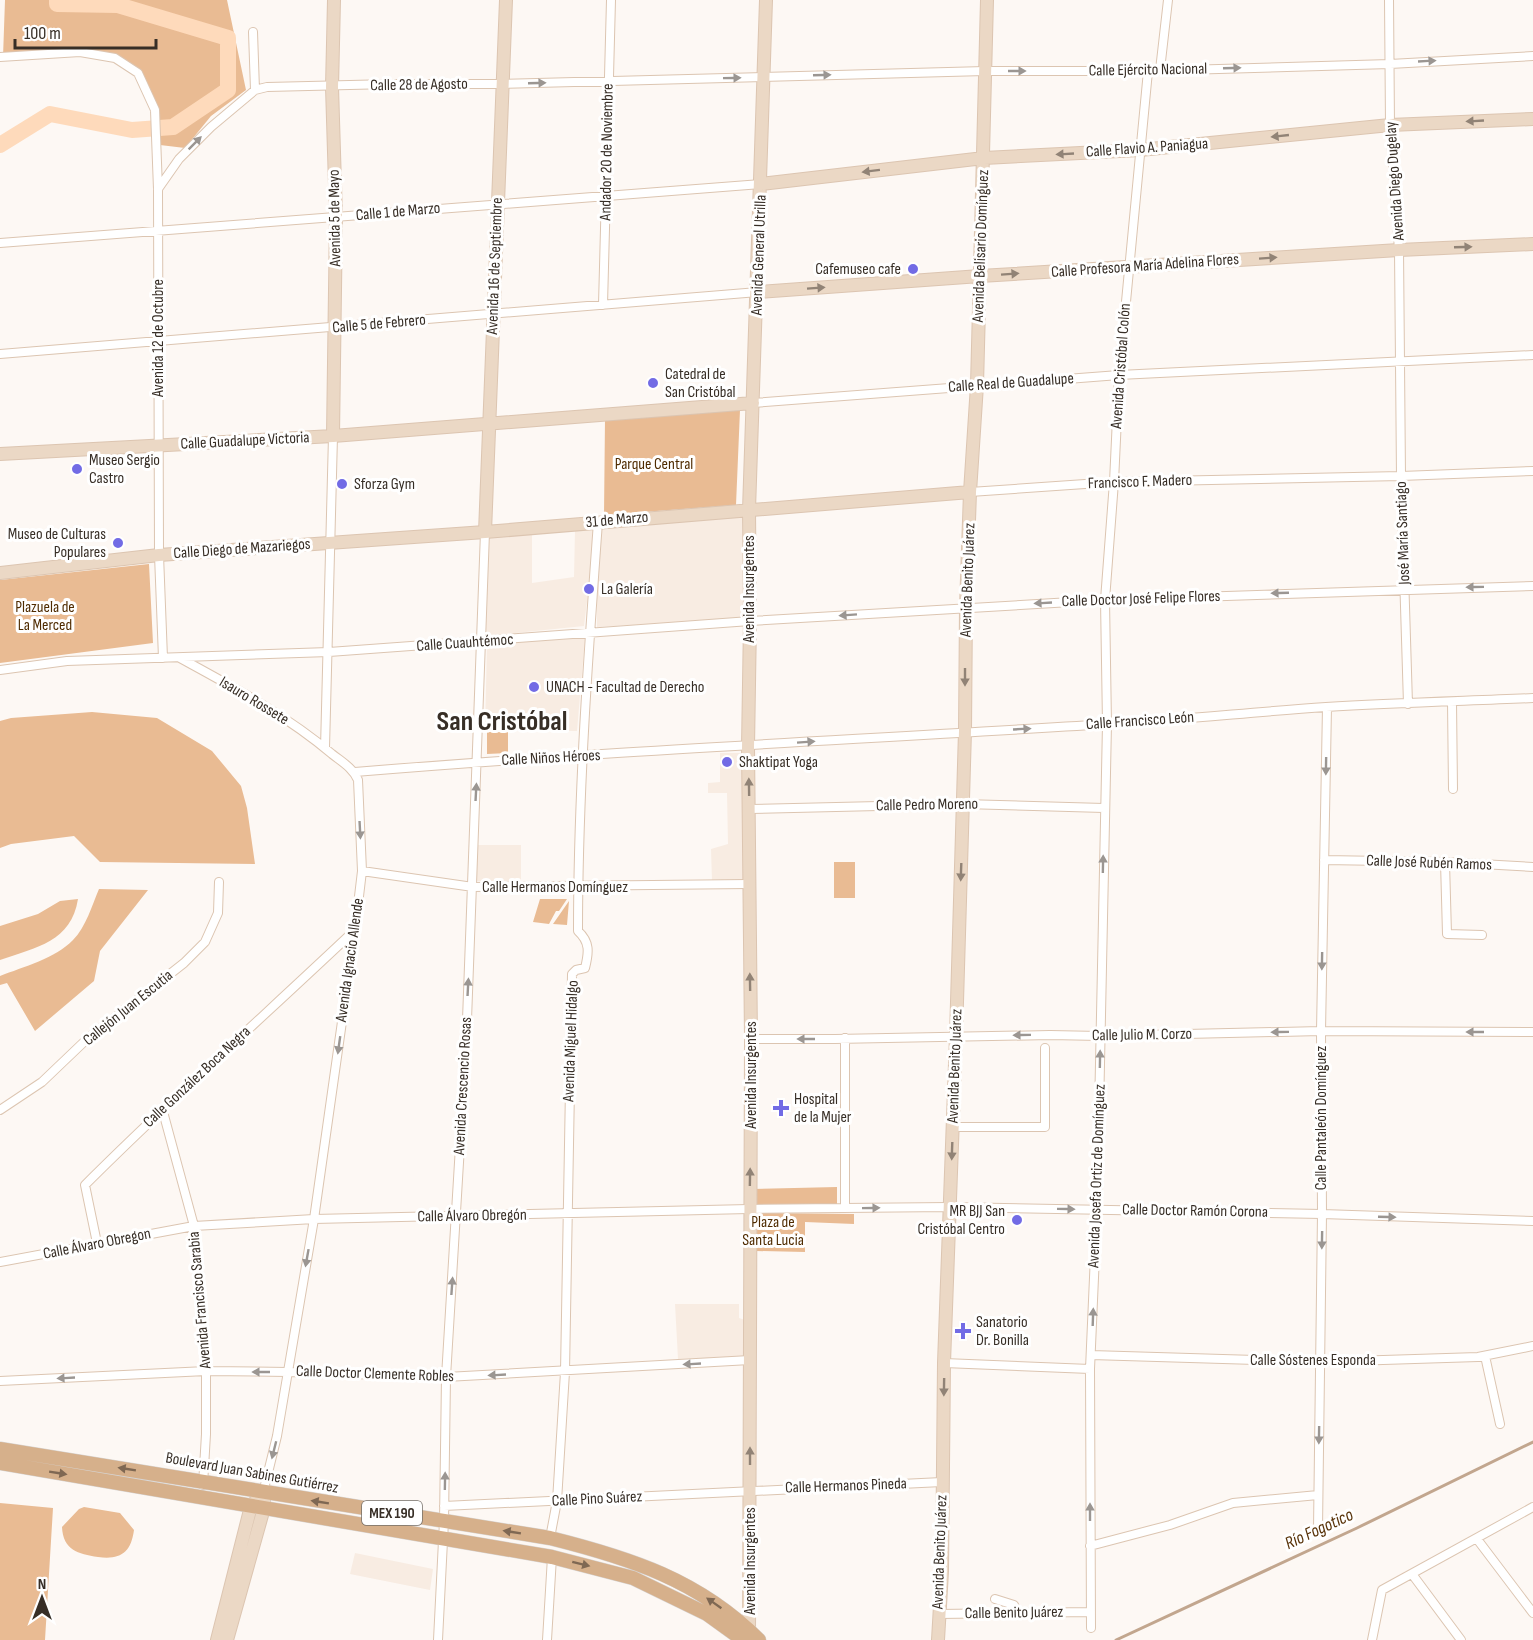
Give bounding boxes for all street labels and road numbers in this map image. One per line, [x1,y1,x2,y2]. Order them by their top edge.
street label: Calle Ejército Nacional [1089,59,1207,81]
street label: Calle 28 de Agosto [370,75,468,95]
street label: Andador 20 de Noviembre [596,83,618,222]
street label: Avenida Diego Dugelay [1381,121,1409,242]
street label: Calle Flavio A. Paniagua [1085,134,1209,162]
street label: Avenida 5 de Mayo [325,169,345,268]
street label: Avenida Belisario Domínguez [969,169,993,324]
street label: Avenida General Utrilla [747,194,771,317]
street label: Avenida 16 de Septiembre [483,197,507,336]
street label: Calle 1 de Marzo [355,199,441,225]
street label: Calle Profesora María Adelina Flores [1051,250,1240,282]
street label: Avenida 12 de Octubre [149,279,168,398]
street label: Avenida Cristóbal Colón [1107,303,1135,430]
street label: Calle 5 de Febrero [331,310,427,338]
street label: Calle Real de Guadalupe [948,369,1074,397]
street label: Calle Guadalupe Victoria [180,428,310,454]
street label: Francisco F. Madero [1088,471,1192,493]
street label: José María Santiago [1392,481,1414,586]
street label: 31 de Marzo [585,508,649,532]
street label: Avenida Benito Juárez [956,522,979,638]
street label: Calle Diego de Mazariegos [173,535,311,563]
street label: Avenida Insurgentes [740,535,759,644]
street label: Calle Doctor José Felipe Flores [1061,587,1221,611]
street label: Calle Cuauhtémoc [416,630,514,656]
street label: Isauro Rossete [216,673,292,729]
street label: Calle Francisco León [1085,708,1195,734]
street label: Calle Niños Héroes [501,746,601,770]
street label: Calle Pedro Moreno [876,795,978,815]
street label: Calle José Rubén Ramos [1366,851,1492,875]
street label: Calle Hermanos Domínguez [482,878,628,897]
street label: Avenida Ignacio Allende [332,897,368,1024]
street label: Callejón Juan Escutia [79,966,177,1050]
street label: Avenida Miguel Hidalgo [559,980,583,1103]
street label: Avenida Benito Juárez [943,1008,966,1124]
street label: Avenida Crescencio Rosas [450,1016,476,1156]
street label: Avenida Insurgentes [742,1021,761,1130]
street label: Calle González Boca Negra [139,1022,255,1132]
street label: Calle Julio M. Corzo [1092,1025,1192,1045]
street label: Calle Pantaleón Domínguez [1312,1045,1331,1190]
street label: Avenida Josefa Ortiz de Domínguez [1084,1084,1110,1269]
street label: Calle Doctor Ramón Corona [1122,1200,1268,1222]
street label: Calle Álvaro Obregón [417,1206,527,1226]
street label: Calle Álvaro Obregon [42,1224,152,1264]
street label: Avenida Francisco Sarabia [185,1231,216,1370]
street label: Calle Sóstenes Esponda [1250,1351,1376,1370]
street label: Calle Doctor Clemente Robles [296,1362,455,1386]
street label: Boulevard Juan Sabines Gutiérrez [164,1448,340,1498]
street label: Calle Hermanos Pineda [785,1474,907,1498]
street label: Calle Pino Suárez [551,1487,643,1511]
street label: Avenida Benito Juárez [928,1494,951,1610]
road number: MEX 190 [362,1501,422,1525]
street label: Avenida Insurgentes [741,1507,760,1616]
street label: Calle Benito Juárez [965,1603,1064,1623]

